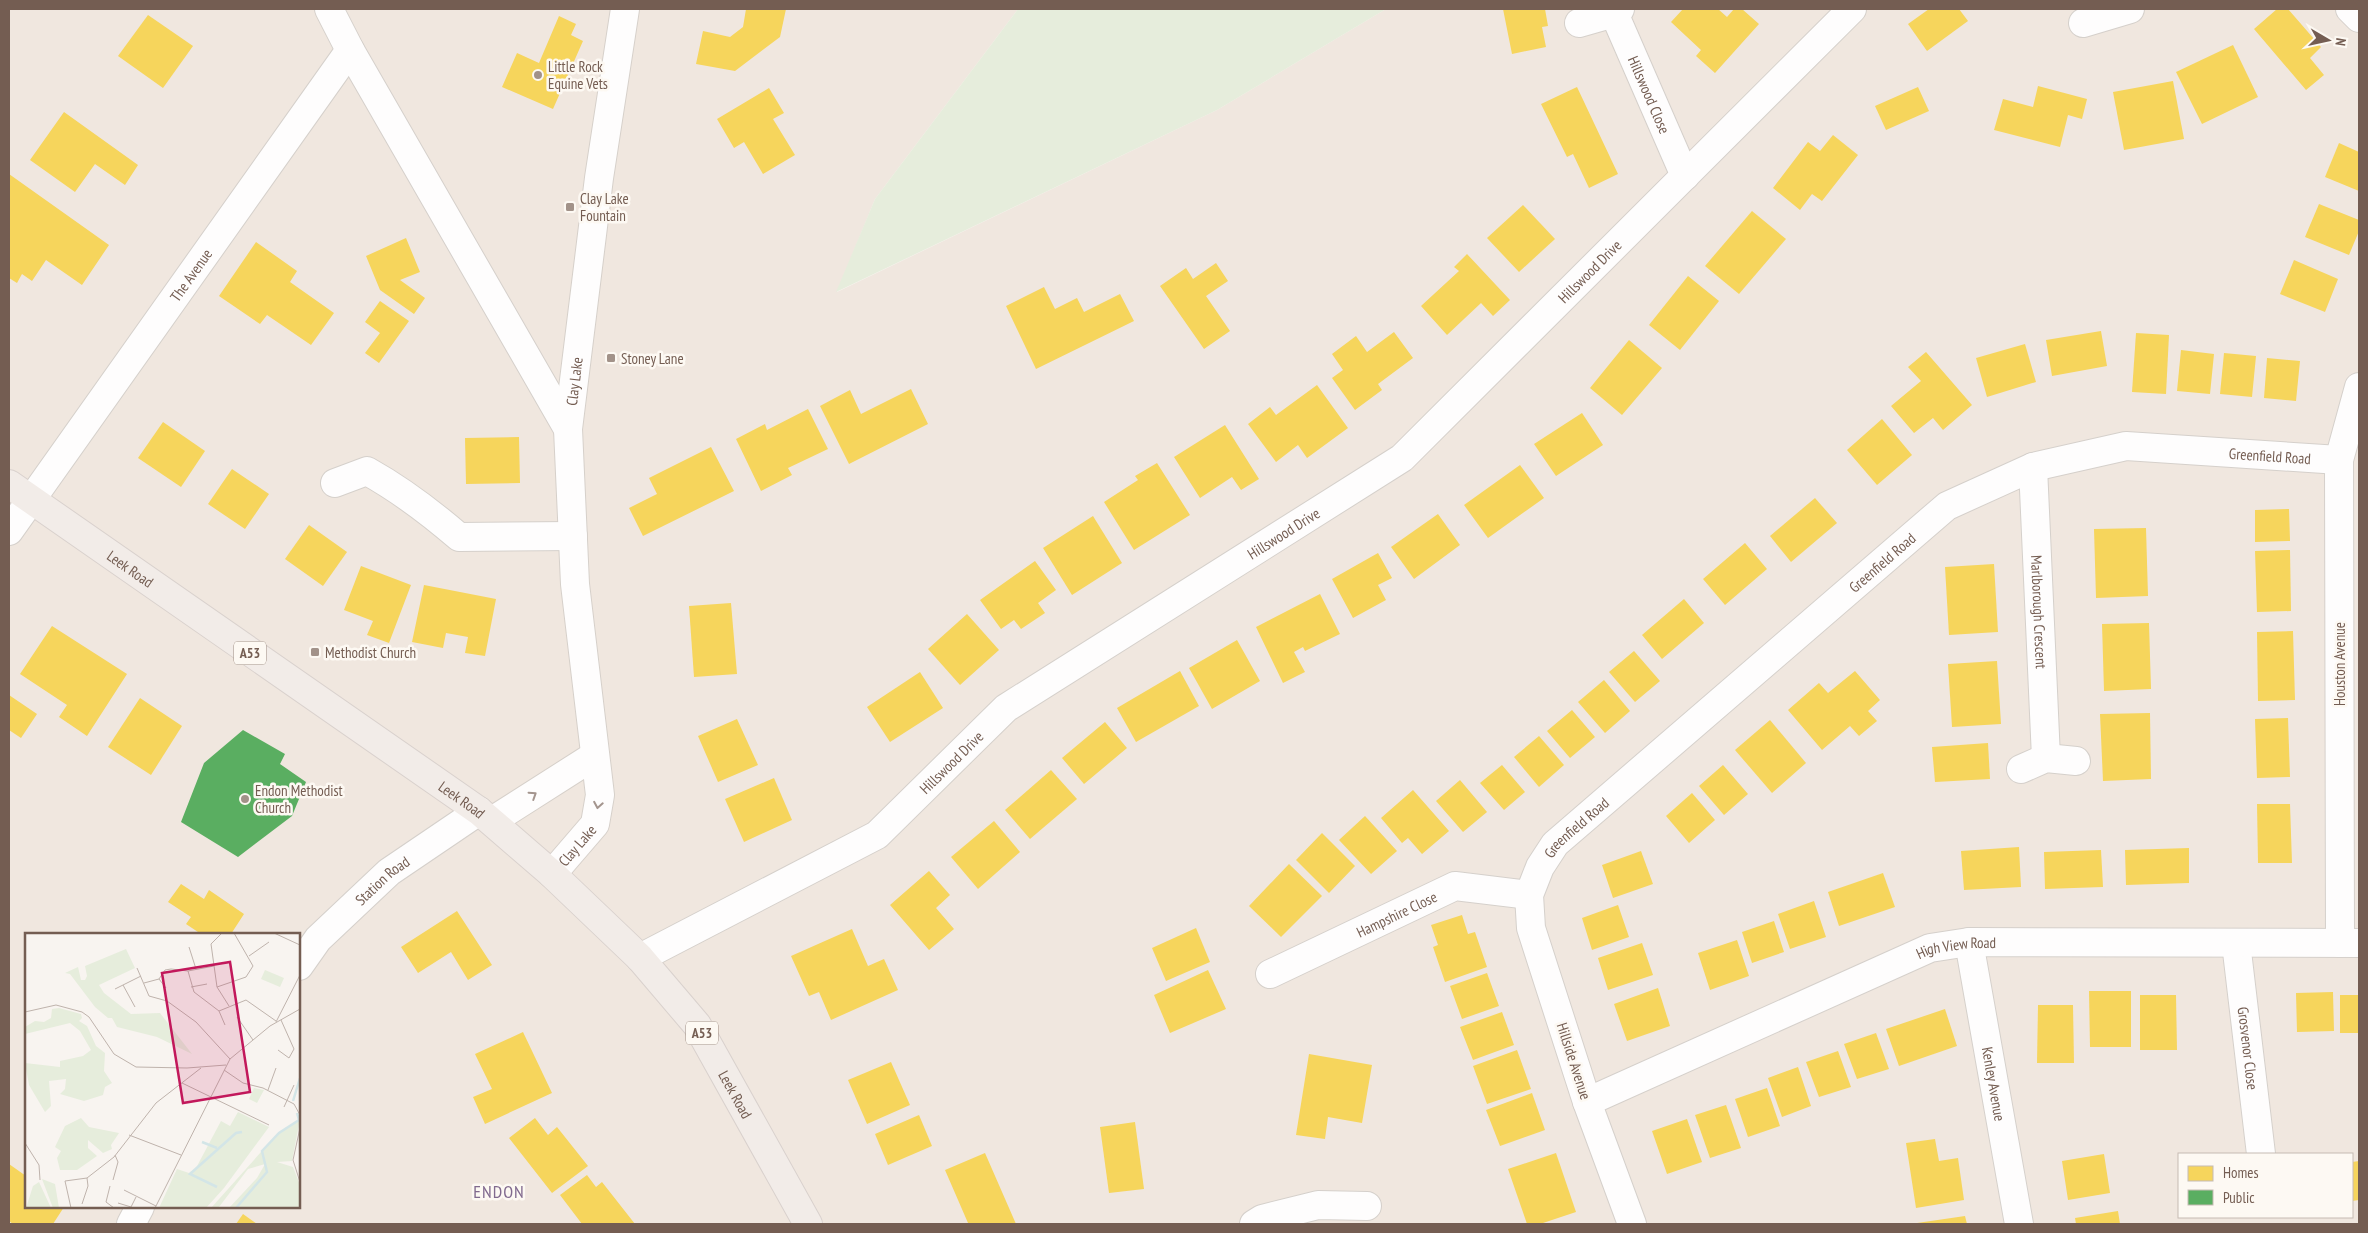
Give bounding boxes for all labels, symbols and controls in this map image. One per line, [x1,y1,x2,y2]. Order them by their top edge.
north arrow [2303,15,2353,65]
text: N [2331,37,2350,47]
street label: Hillswood Close [1624,53,1675,136]
place label: Little Rock Equine Vets [548,57,608,93]
marker: Little Rock Equine Vets [532,69,544,81]
place label: Clay Lake Fountain [580,189,629,225]
marker: Clay Lake Fountain [564,201,576,213]
street label: Hillswood Drive [1554,235,1625,307]
street label: The Avenue [165,245,216,305]
place label: Stoney Lane [621,349,684,368]
marker: Stoney Lane [605,352,617,364]
street label: Clay Lake [561,356,586,407]
street label: Greenfield Road [2228,443,2311,468]
street label: Hillswood Drive [1244,503,1323,563]
street label: Greenfield Road [1845,528,1919,596]
street label: Leek Road [104,546,157,591]
street label: Marlborough Crescent [2027,555,2051,669]
street label: Houston Avenue [2330,622,2349,706]
road number: A53 [234,641,266,664]
place label: Methodist Church [325,643,416,662]
marker: Methodist Church [309,646,321,658]
street label: Hillswood Drive [915,726,987,798]
street label: Leek Road [435,777,489,822]
place label: Endon Methodist Church [255,781,343,817]
one-way arrow [528,792,537,801]
marker: Endon Methodist Church [239,793,251,805]
street label: Greenfield Road [1539,793,1612,861]
one-way arrow [594,800,604,809]
street label: Clay Lake [554,821,600,870]
street label: Station Road [351,852,413,909]
street label: Hampshire Close [1353,887,1440,941]
street label: High View Road [1913,932,1996,963]
inset map [25,933,300,1208]
street label: Grosvenor Close [2234,1006,2263,1091]
street label: Hillside Avenue [1553,1020,1595,1102]
road number: A53 [686,1021,718,1044]
street label: Kenley Avenue [1978,1045,2010,1122]
street label: Leek Road [715,1067,757,1122]
legend [2178,1153,2353,1218]
text: Homes [2223,1163,2259,1182]
district label: ENDON [473,1180,525,1203]
text: Public [2223,1188,2255,1207]

